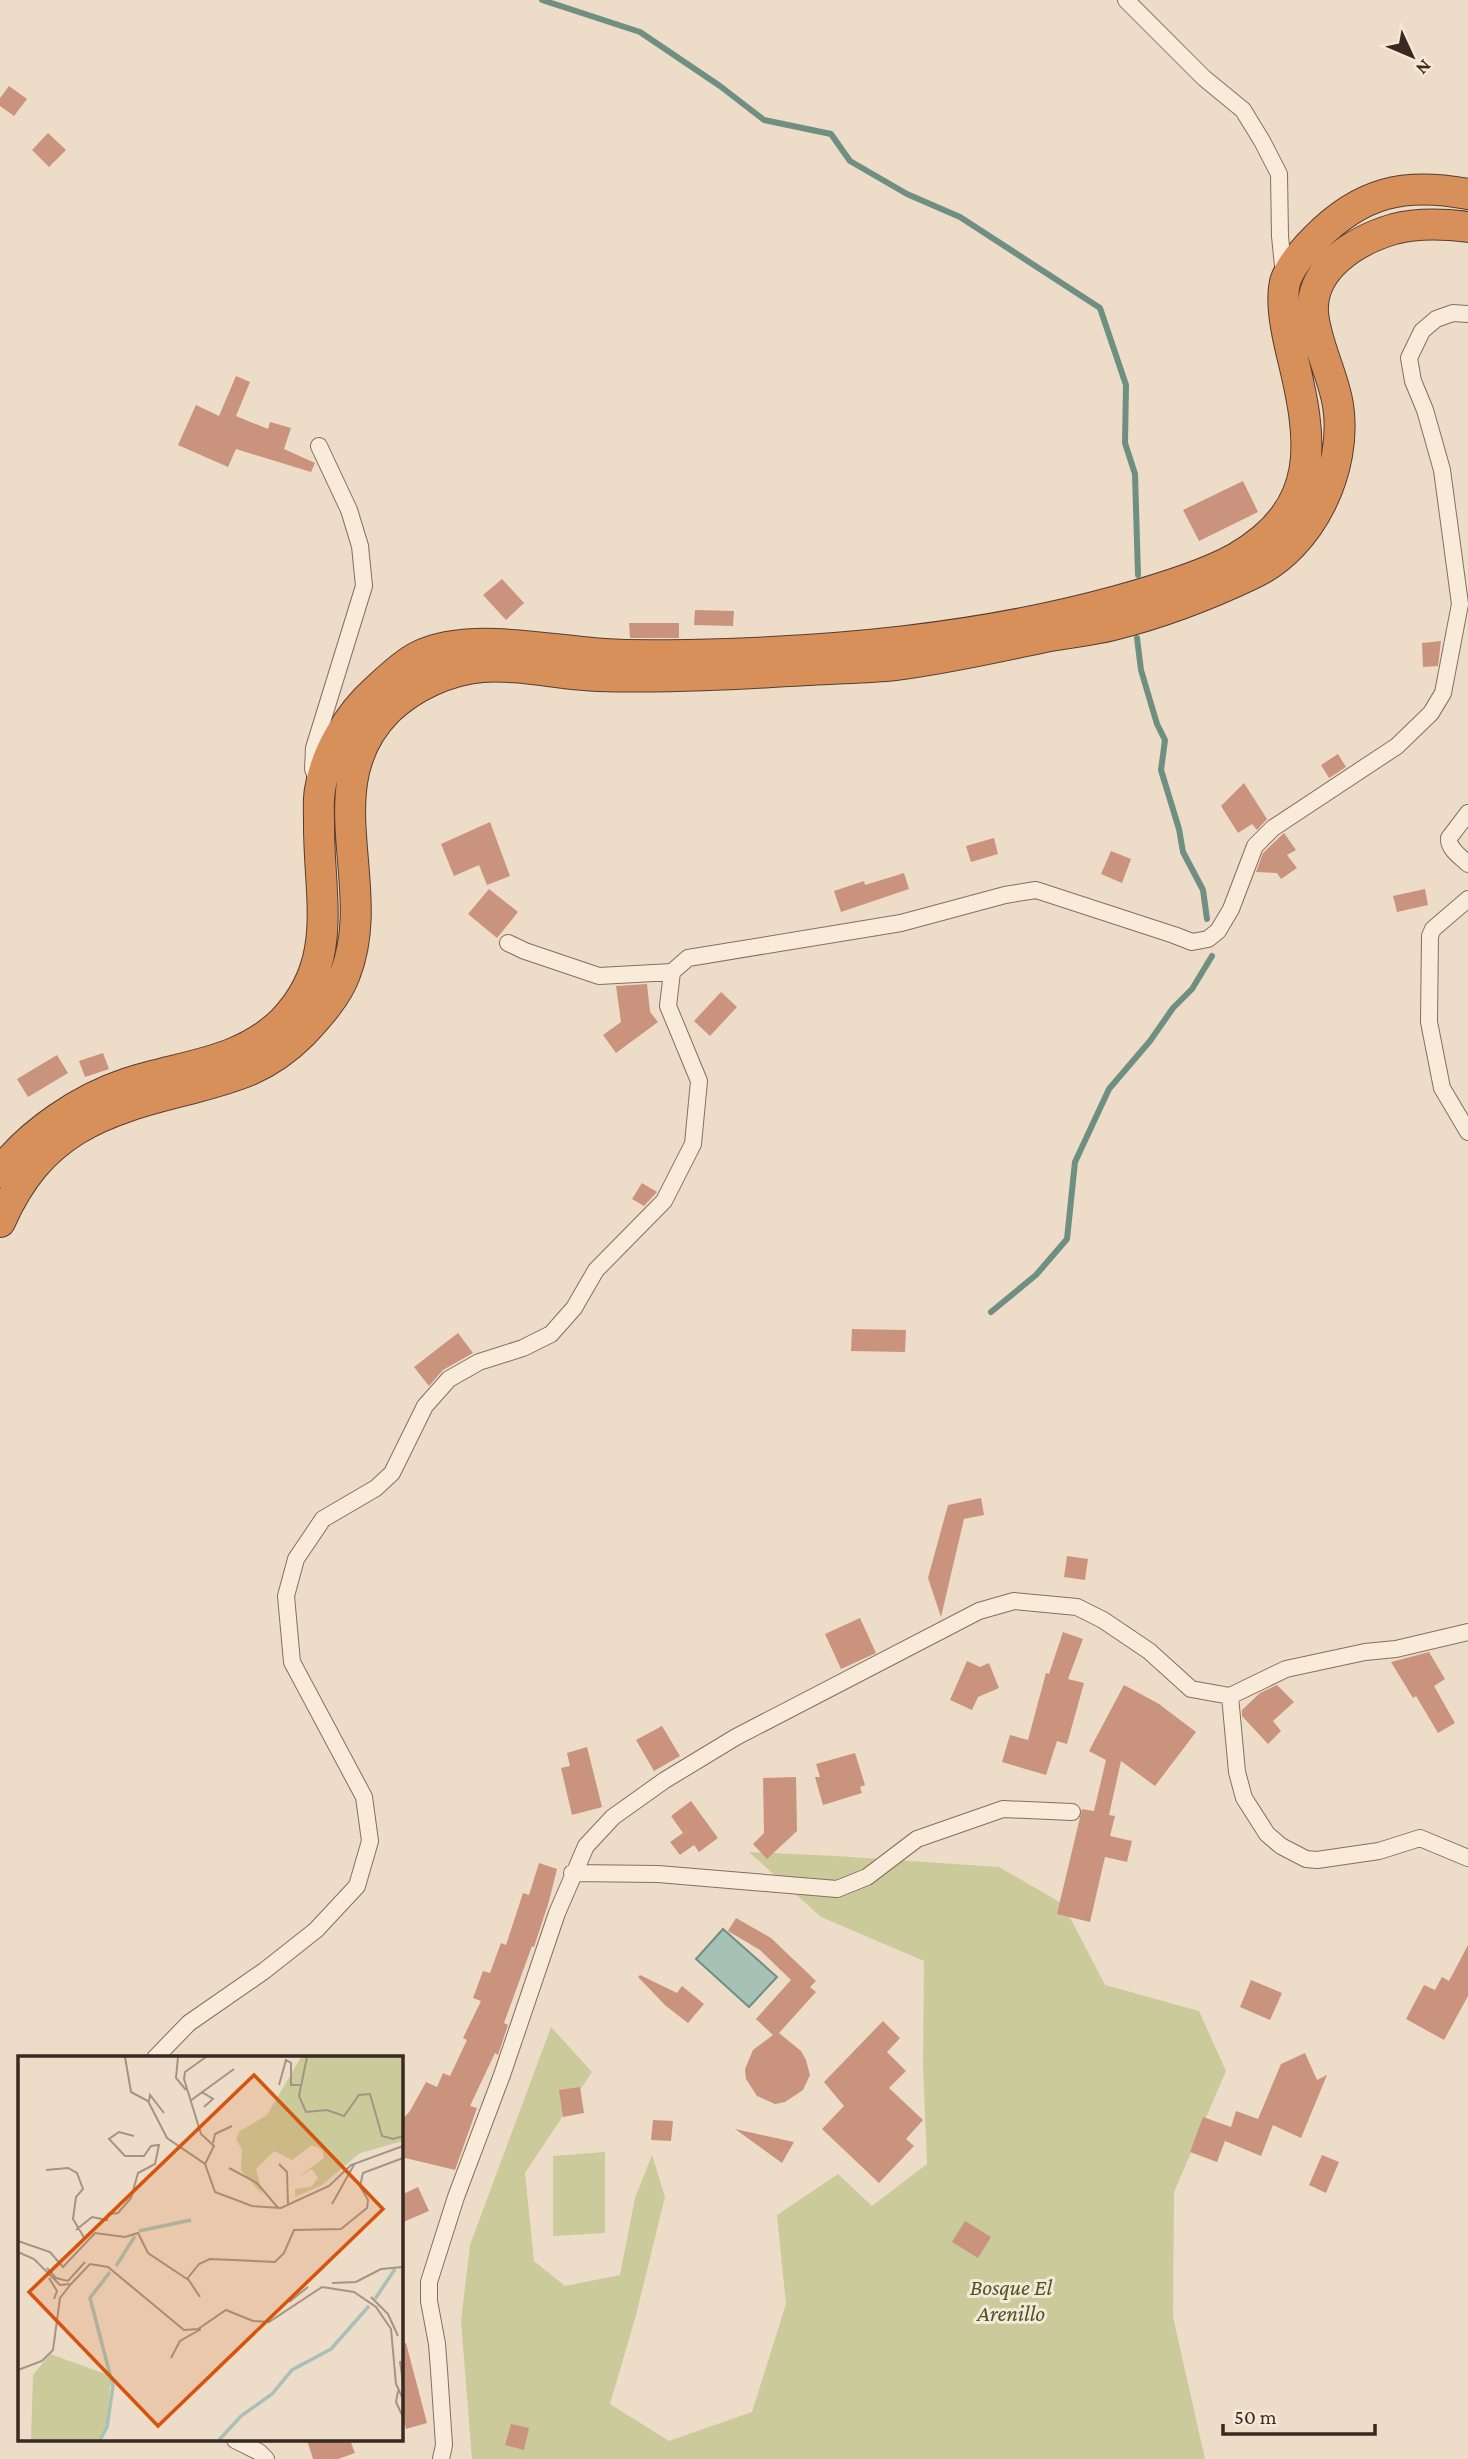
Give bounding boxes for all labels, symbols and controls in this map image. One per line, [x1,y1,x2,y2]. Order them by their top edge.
north arrow [1377,21,1447,91]
text: N [1412,56,1436,79]
inset map [18,2056,402,2442]
park label: Bosque El Arenillo [970,2274,1053,2326]
scale bar [1223,2392,1375,2436]
text: 50 m [1234,2405,1277,2429]

